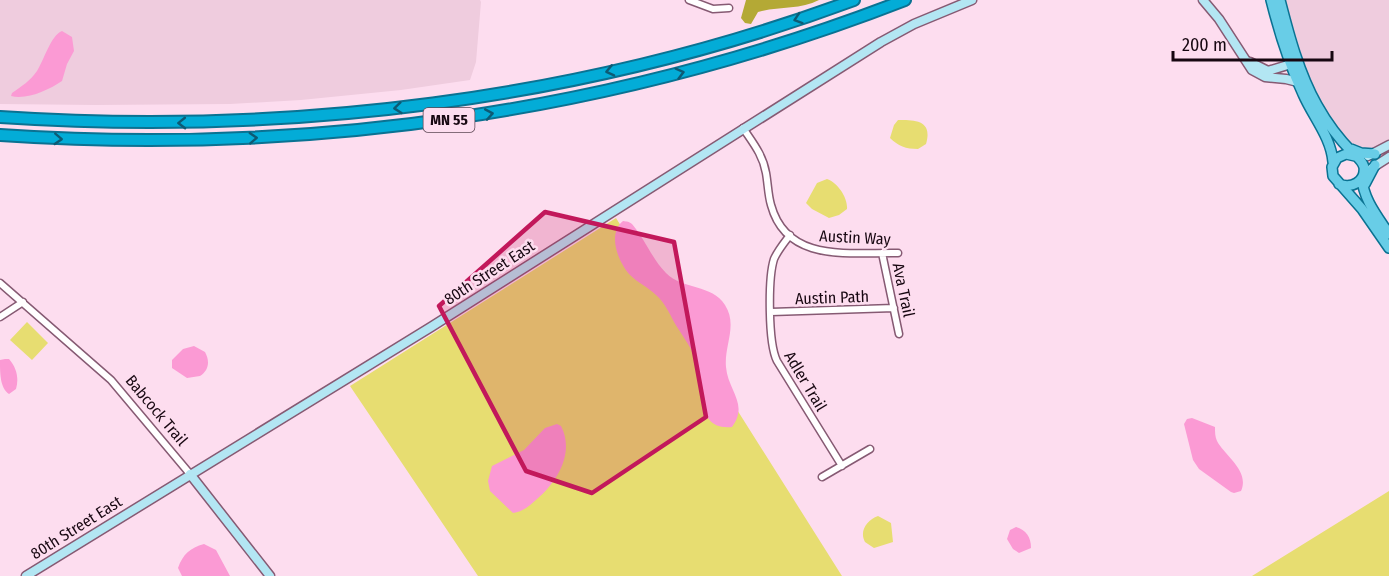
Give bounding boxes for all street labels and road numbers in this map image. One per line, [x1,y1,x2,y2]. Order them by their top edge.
road number: MN 55 [424,108,474,132]
street label: Austin Way [819,226,892,249]
street label: 80th Street East [441,236,539,309]
street label: Ava Trail [888,261,919,319]
street label: Austin Path [795,287,869,308]
street label: Adler Trail [780,348,831,415]
street label: Babcock Trail [122,371,192,449]
street label: 80th Street East [27,491,126,563]

